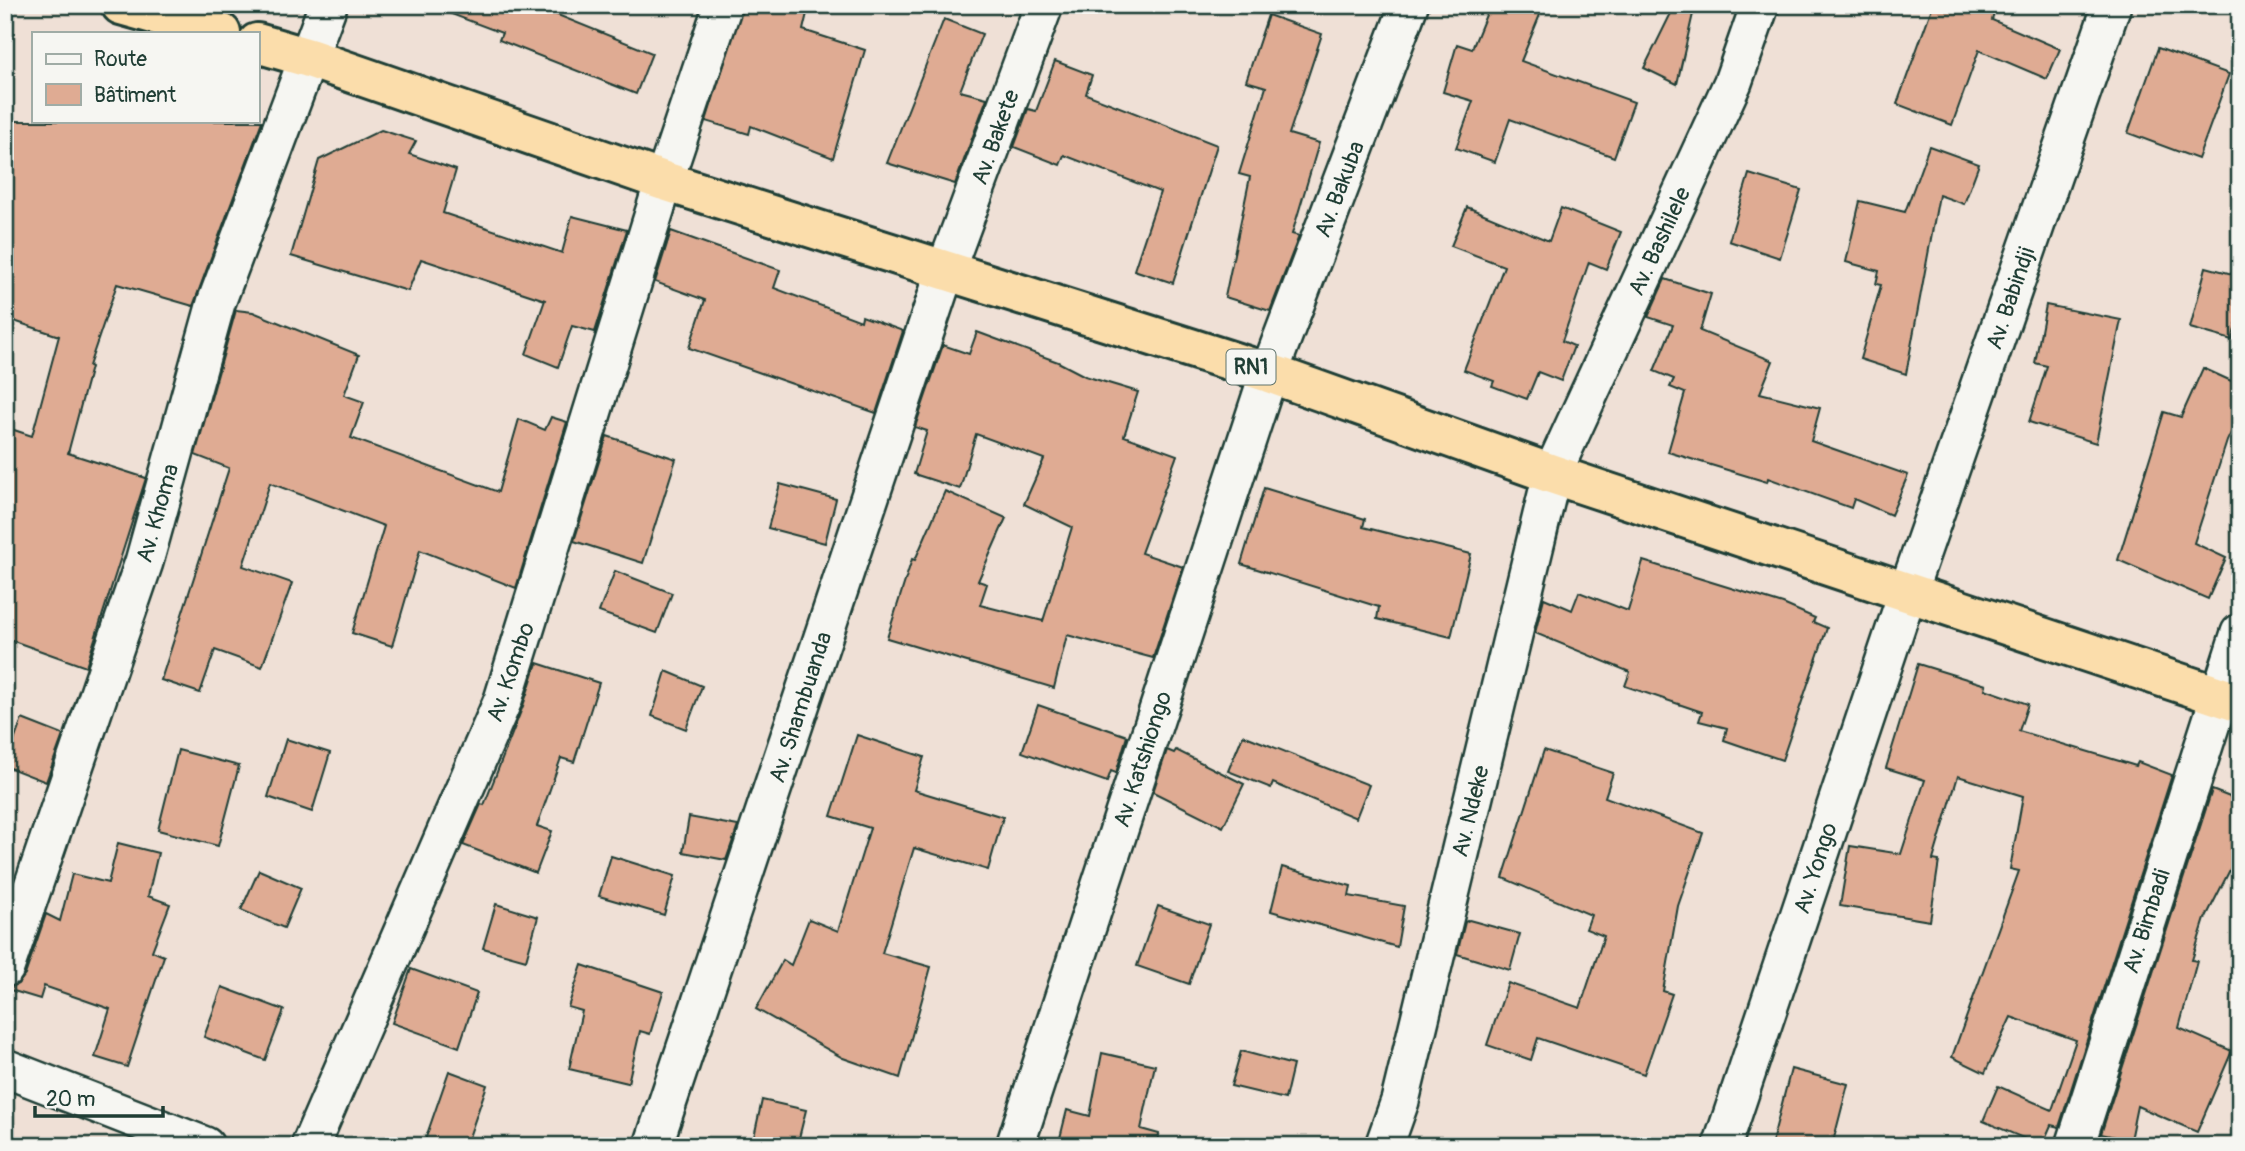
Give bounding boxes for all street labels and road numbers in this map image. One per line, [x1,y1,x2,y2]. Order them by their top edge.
street label: Av. Bakete [965,85,1026,189]
street label: Av. Bakuba [1308,137,1371,241]
street label: Av. Bashilele [1622,182,1698,300]
street label: Av. Babindji [1979,243,2042,353]
road number: RN1 [1226,350,1276,384]
street label: Av. Khoma [130,460,185,566]
street label: Av. Kombo [480,618,541,726]
street label: Av. Shambuanda [762,628,839,786]
street label: Av. Katshiongo [1107,687,1178,831]
street label: Av. Ndeke [1445,762,1496,860]
street label: Av. Yongo [1787,819,1844,917]
street label: Av. Bimbadi [2116,865,2177,977]

